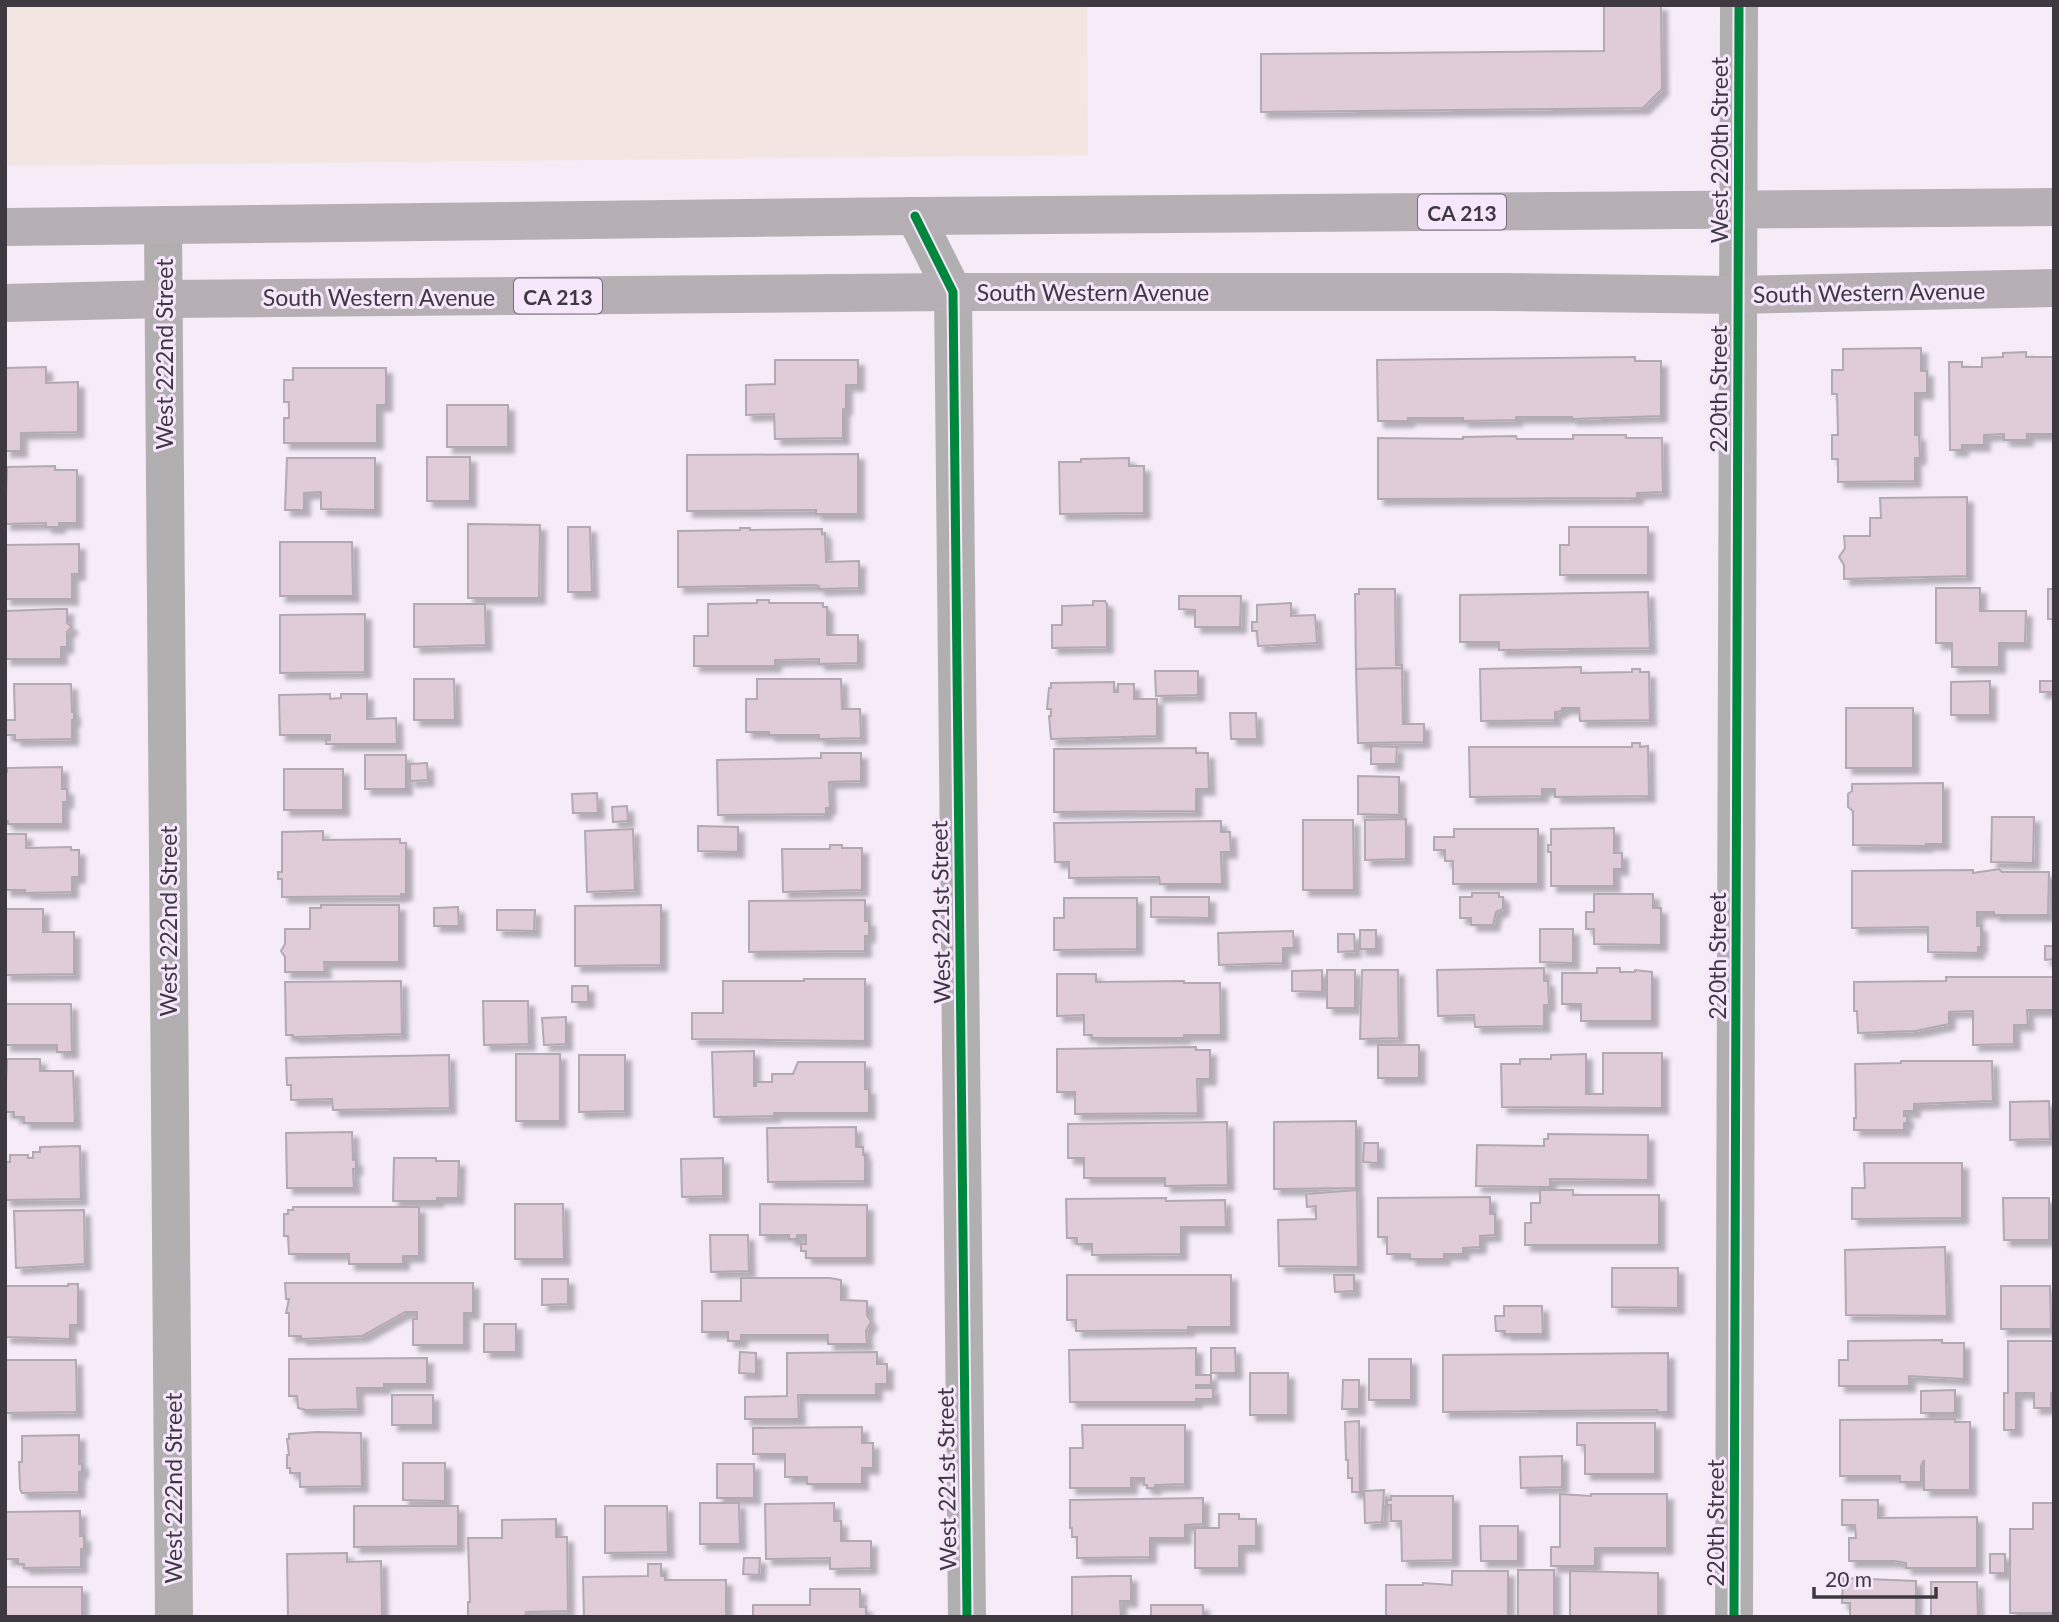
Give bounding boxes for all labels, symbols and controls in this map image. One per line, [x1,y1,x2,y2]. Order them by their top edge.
street label: West 220th Street [1705,56,1733,243]
road number: CA 213 [1418,194,1506,230]
street label: West 222nd Street [150,258,178,449]
street label: South Western Avenue [1753,276,1985,308]
road number: CA 213 [514,278,602,314]
street label: South Western Avenue [977,278,1209,306]
street label: South Western Avenue [263,283,495,311]
street label: 220th Street [1704,324,1732,453]
street label: West 221st Street [924,819,956,1004]
street label: West 222nd Street [154,825,182,1016]
street label: 220th Street [1703,891,1731,1020]
street label: West 221st Street [930,1386,962,1571]
street label: West 222nd Street [159,1392,187,1583]
street label: 220th Street [1701,1458,1729,1587]
scale bar [1814,1556,1937,1600]
text: 20 m [1825,1566,1872,1591]

